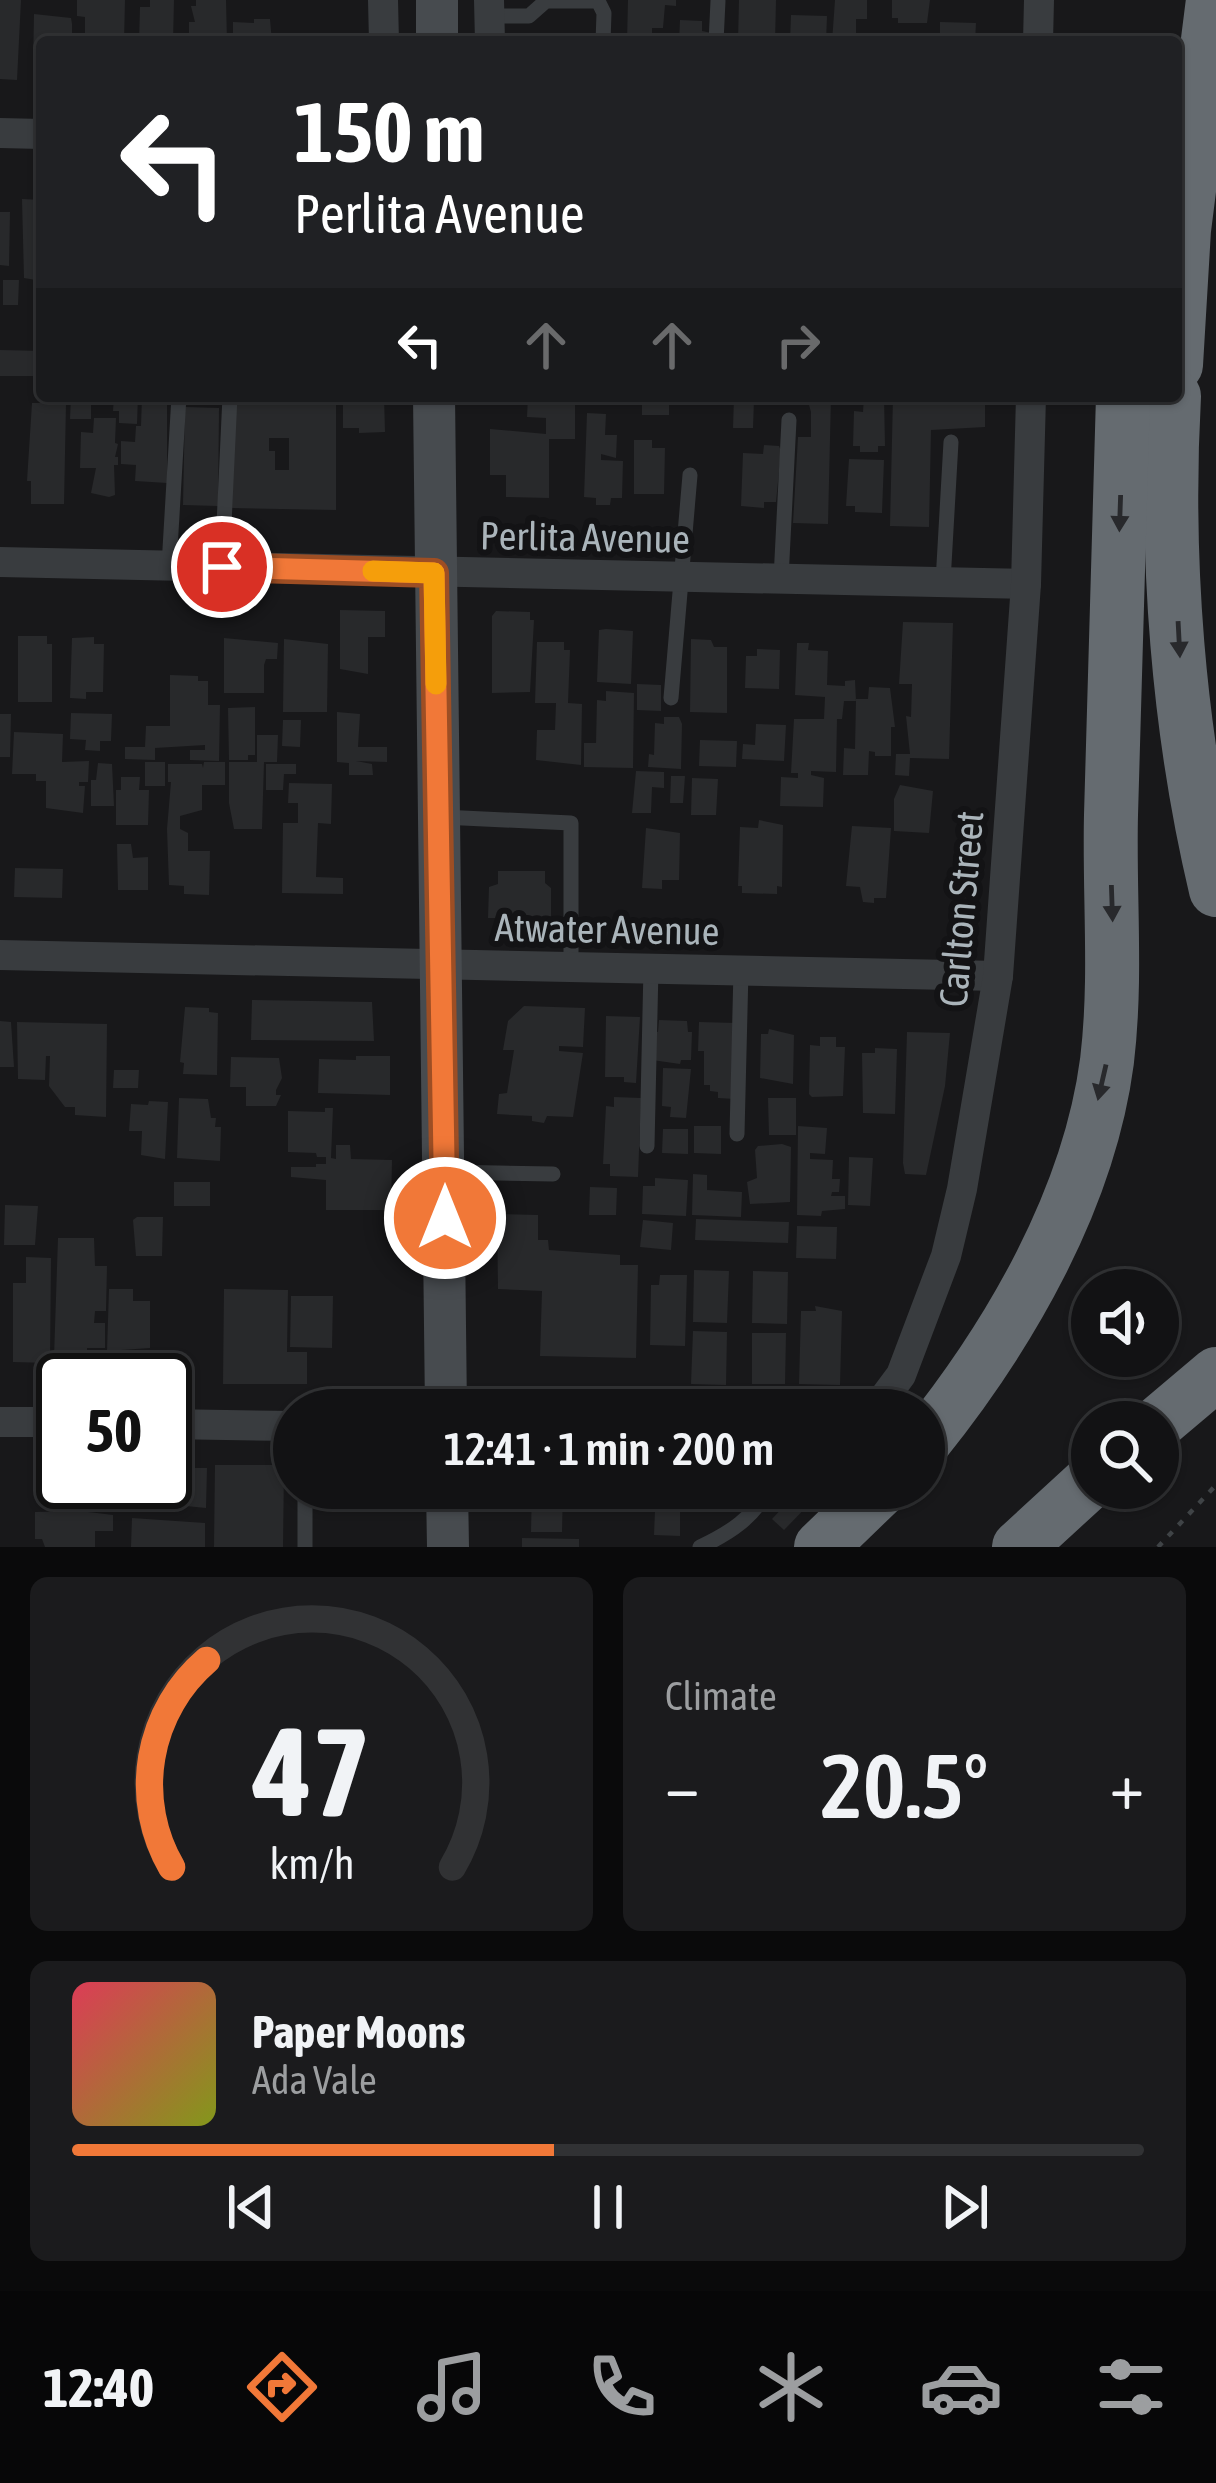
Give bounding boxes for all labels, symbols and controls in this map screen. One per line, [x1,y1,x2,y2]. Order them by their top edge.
icon: left [96,84,252,240]
text: 150 m [294,84,484,180]
text: Perlita Avenue [294,183,585,244]
icon: left [387,312,453,378]
icon: ahead [513,312,579,378]
icon: ahead [639,312,705,378]
icon: right [765,312,831,378]
one-way arrow [1110,495,1129,533]
street label: Perlita Avenue [480,513,690,561]
pin [171,516,273,618]
icon: arrive [189,534,255,600]
one-way arrow [1169,621,1188,658]
street label: Carlton Street [931,809,991,1009]
one-way arrow [1103,885,1122,923]
street label: Atwater Avenue [494,905,720,953]
one-way arrow [1092,1063,1111,1101]
position arrow [382,1155,508,1281]
map controls [1071,1269,1179,1509]
button: sound [1071,1269,1179,1377]
speed limit sign: 50 [36,1353,192,1509]
button: search [1071,1401,1179,1509]
text: 12:41 · 1 min · 200 m [444,1423,774,1475]
text: Climate [665,1674,777,1718]
text: 47 [252,1699,370,1842]
text: 20.5° [821,1734,988,1837]
text: − [665,1747,699,1823]
text: + [1110,1747,1144,1823]
text: km/h [269,1839,354,1888]
text: Paper Moons [252,2006,465,2058]
text: Ada Vale [252,2058,377,2102]
icon: previous [218,2174,284,2240]
icon: pause [575,2174,641,2240]
icon: next [932,2174,998,2240]
icon: directions [240,2345,324,2429]
icon: music [410,2345,494,2429]
icon: phone [580,2345,664,2429]
icon: climate [749,2345,833,2429]
icon: car [919,2345,1003,2429]
icon: filters [1089,2345,1173,2429]
text: 12:40 [43,2357,154,2418]

